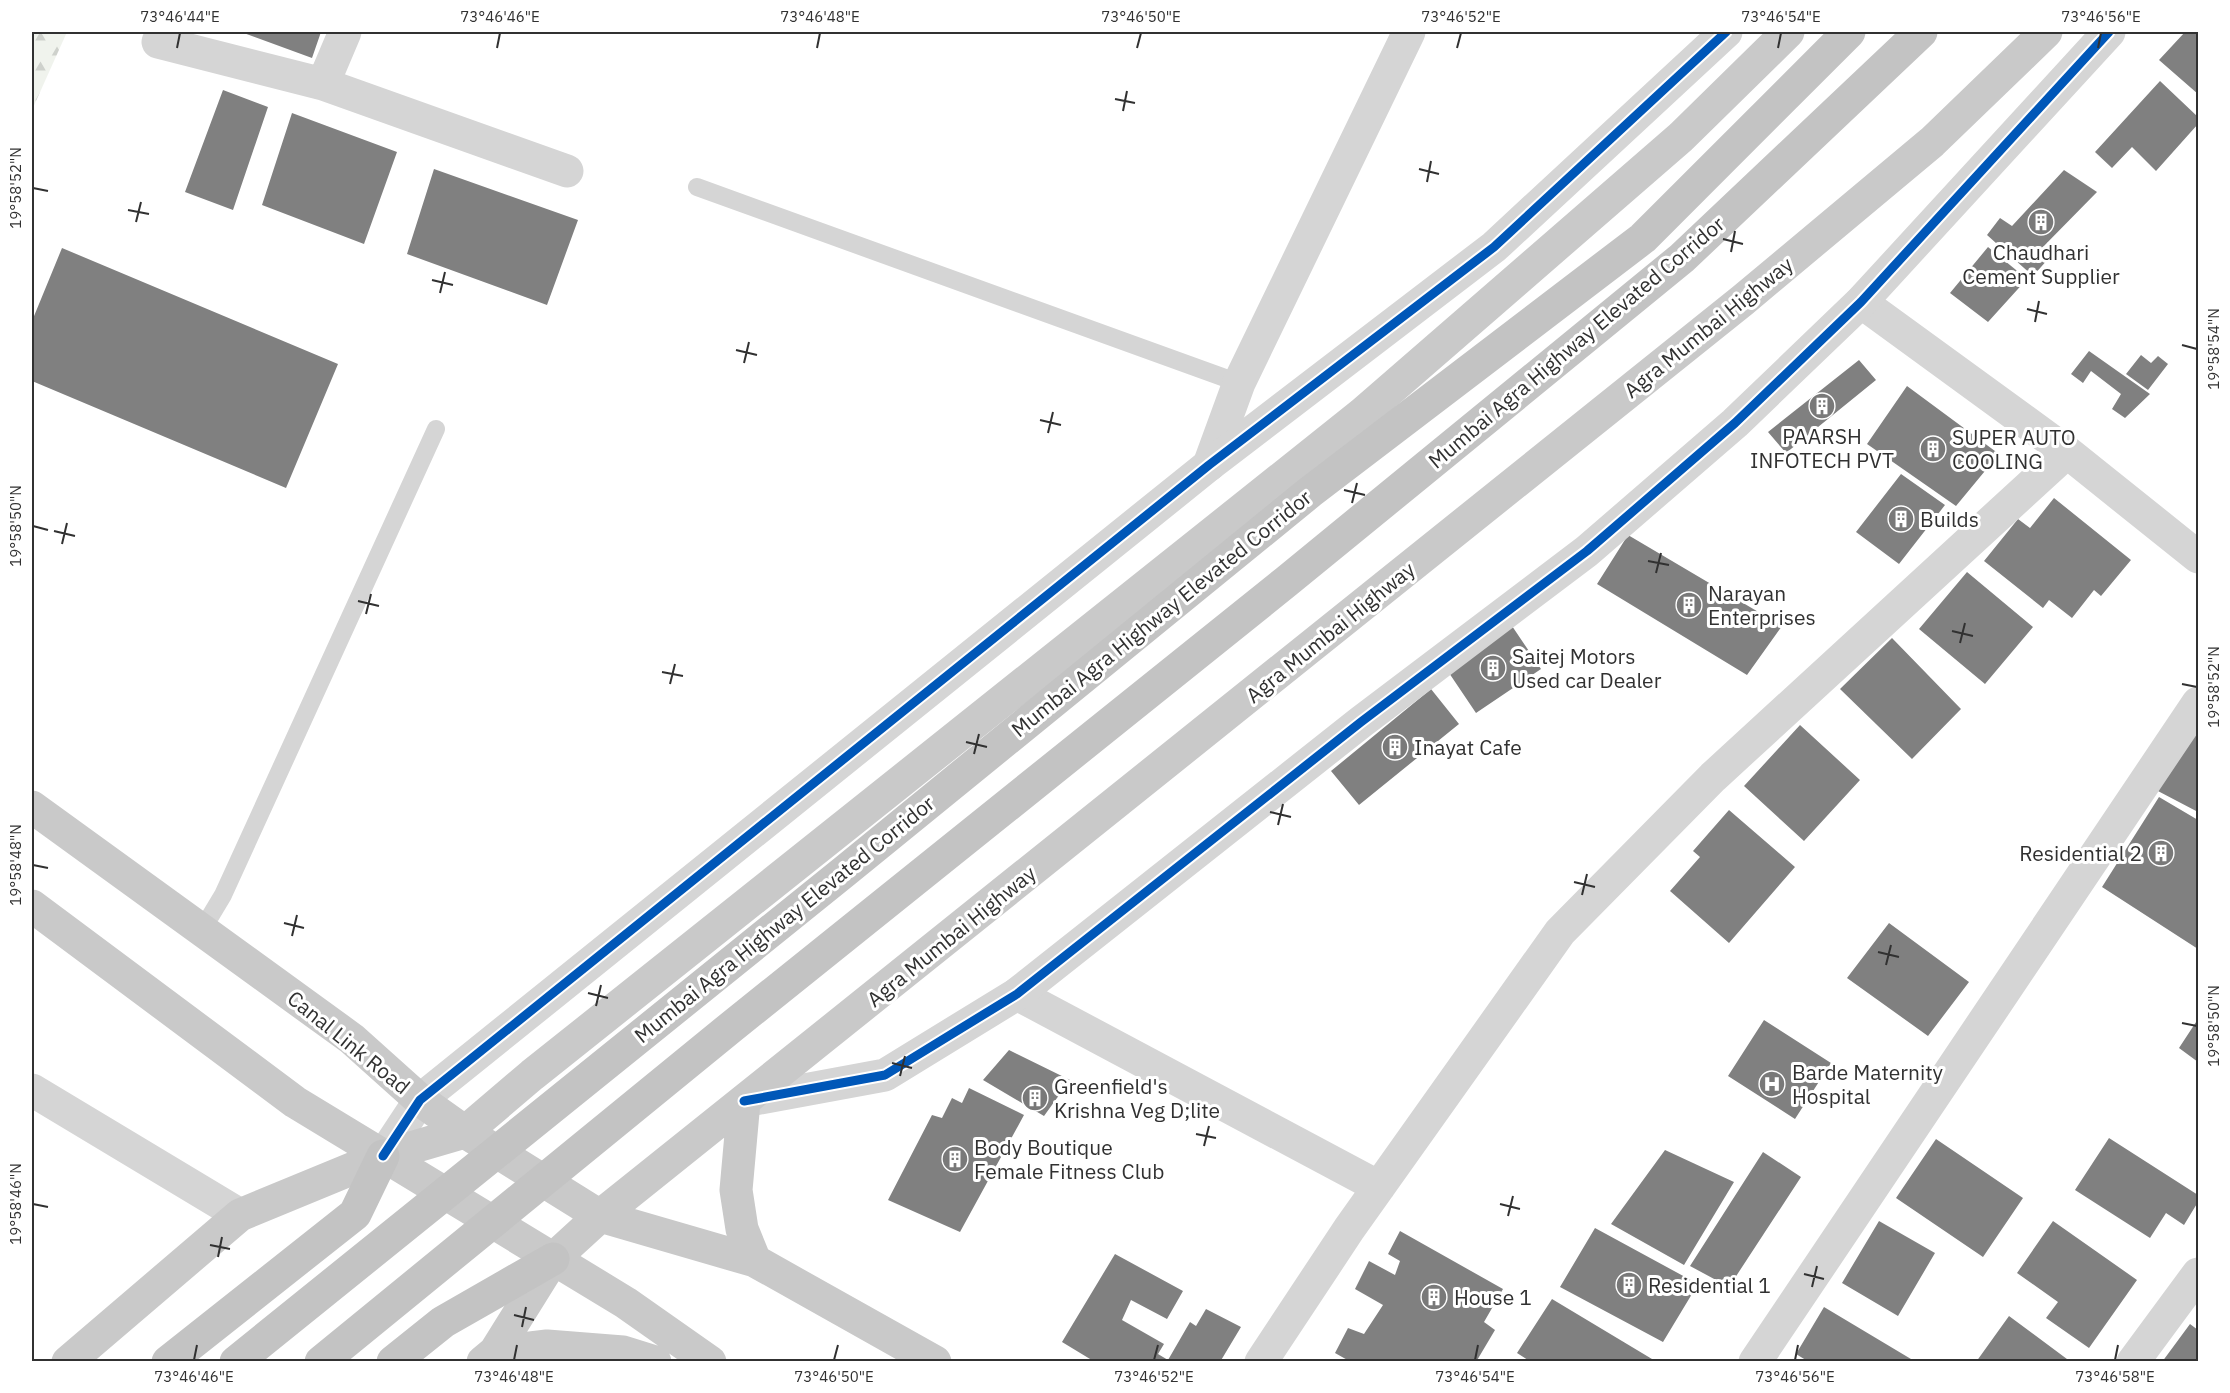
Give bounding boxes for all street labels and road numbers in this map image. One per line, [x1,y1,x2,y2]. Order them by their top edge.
street label: Mumbai Agra Highway Elevated Corridor [1422,209,1730,474]
street label: Agra Mumbai Highway [1618,250,1799,404]
street label: Mumbai Agra Highway Elevated Corridor [1005,483,1317,743]
street label: Agra Mumbai Highway [1240,555,1421,709]
street label: Mumbai Agra Highway Elevated Corridor [628,789,940,1049]
street label: Agra Mumbai Highway [861,859,1042,1013]
street label: Canal Link Road [282,984,416,1100]

